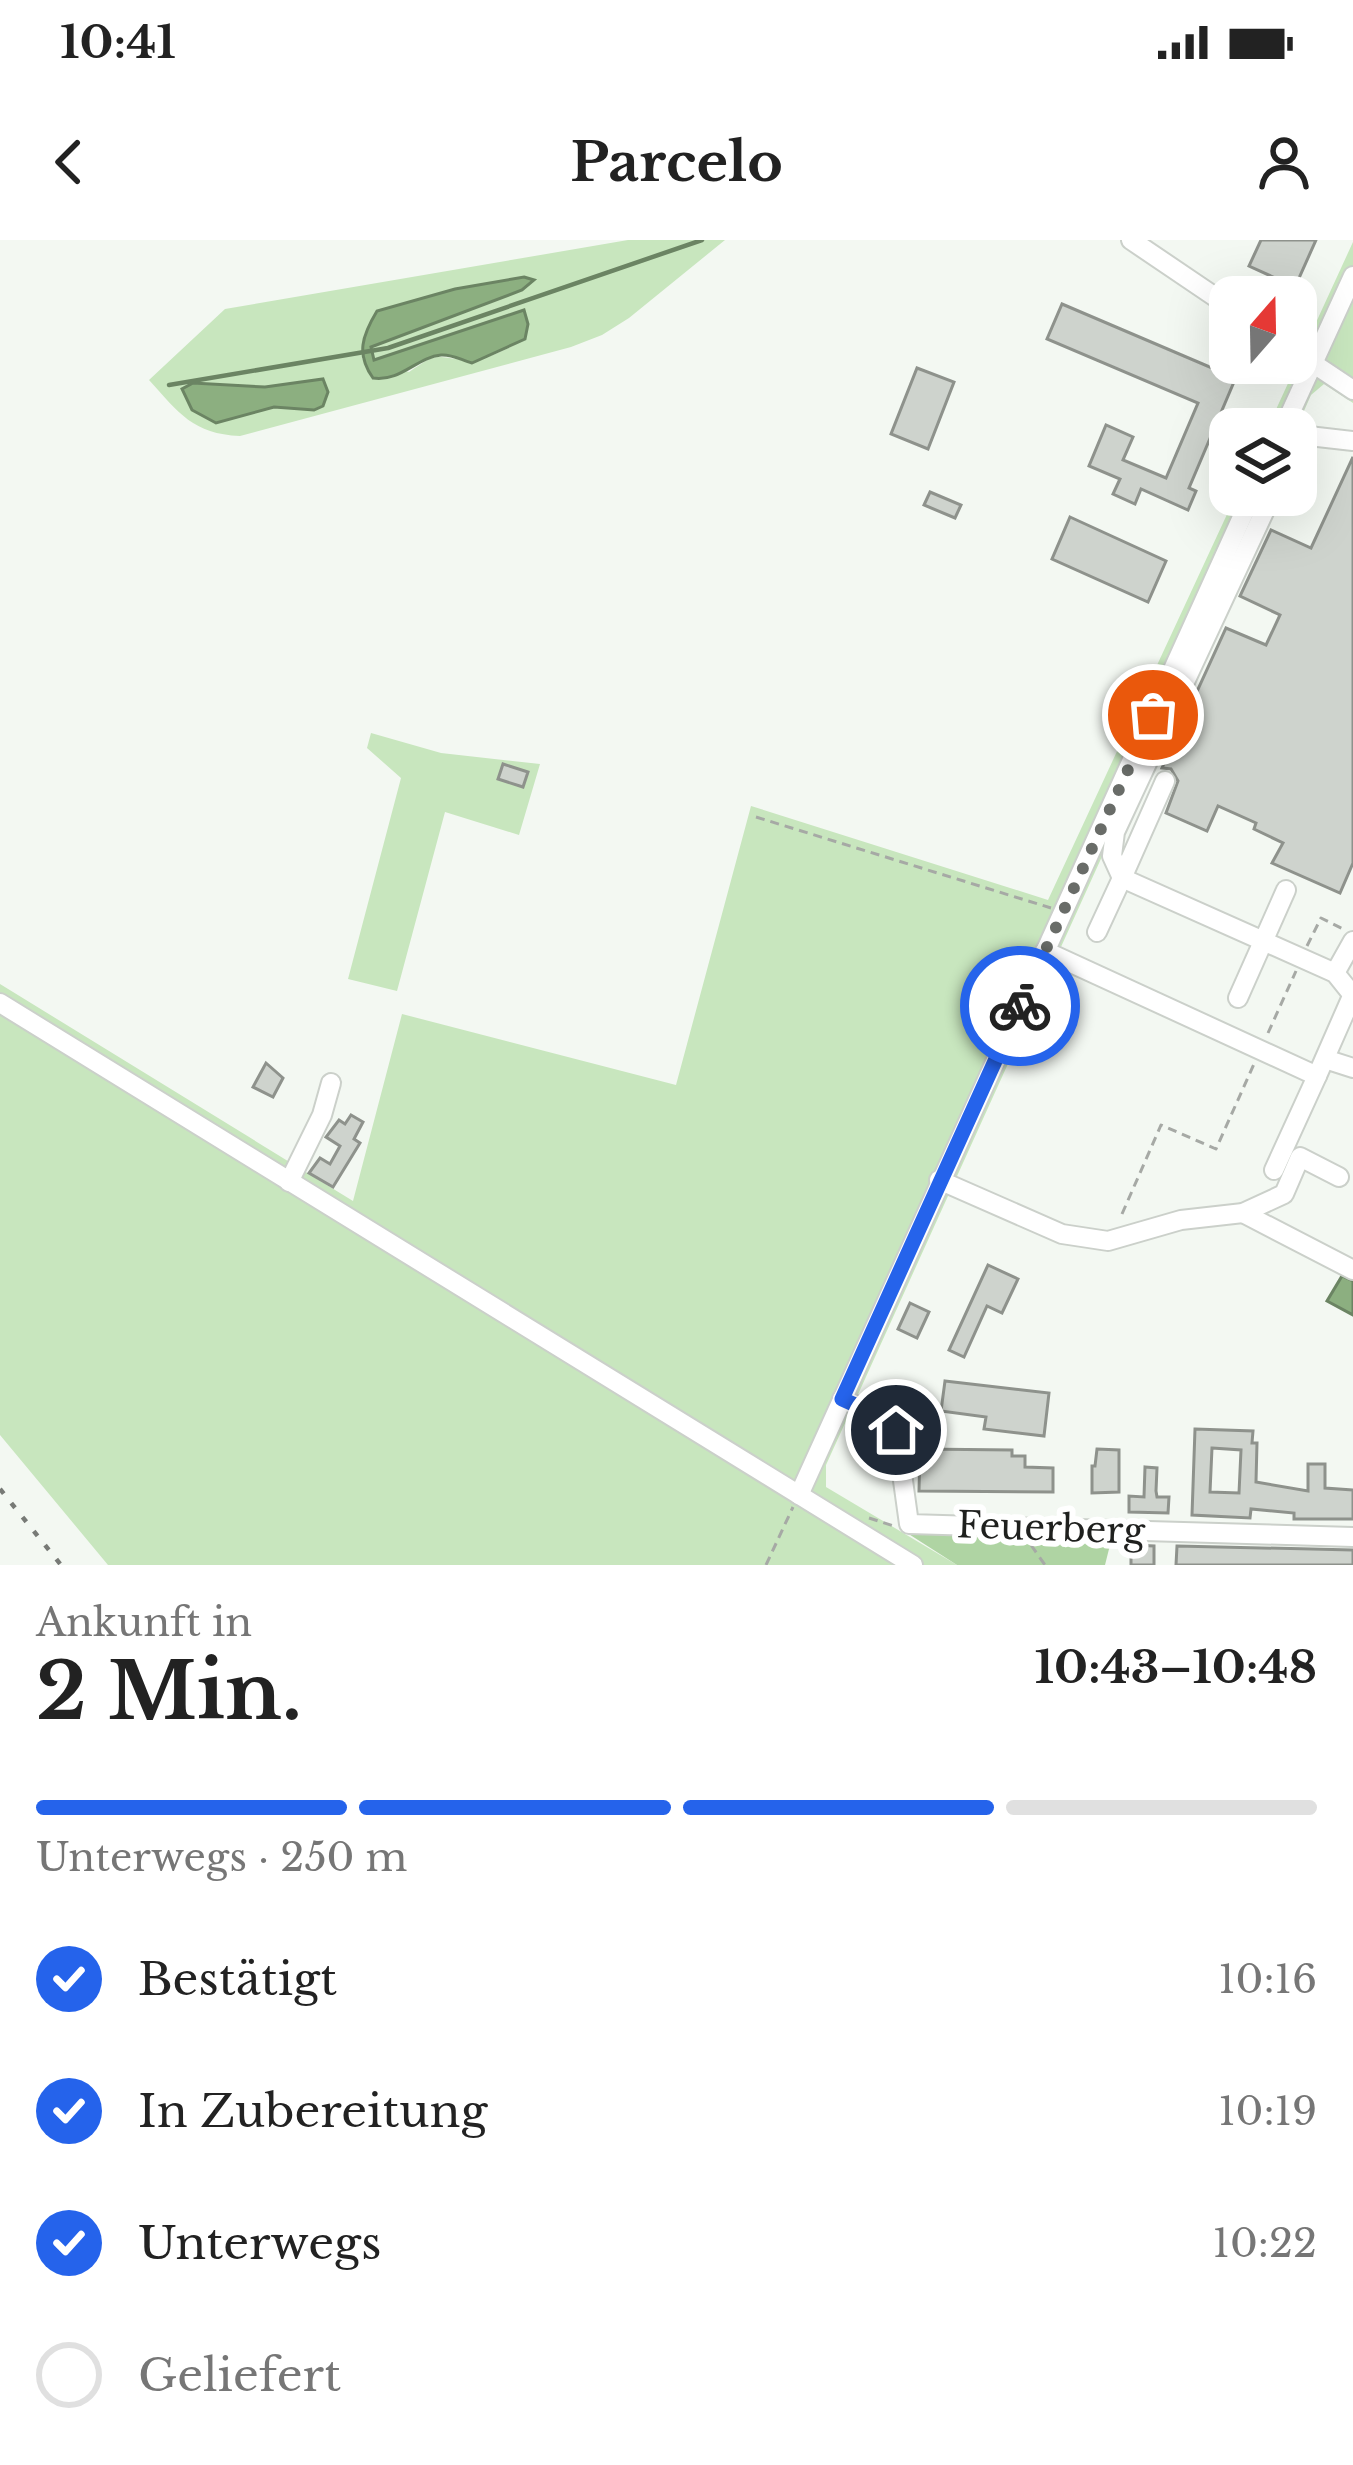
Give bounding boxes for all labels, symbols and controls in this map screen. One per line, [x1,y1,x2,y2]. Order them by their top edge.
text: 10:41 [60,14,176,70]
icon: back [36,129,102,195]
text: Parcelo [570,129,783,196]
icon: person [1251,129,1317,195]
north arrow [1209,276,1317,384]
map controls [1209,276,1317,516]
button: layers [1209,408,1317,516]
pin [1102,664,1204,766]
icon: bag [1120,682,1186,748]
courier [960,946,1080,1066]
icon: bike [987,973,1053,1039]
pin [845,1379,947,1481]
icon: home [863,1397,929,1463]
street label: Feuerberg [956,1502,1146,1554]
text: Ankunft in [36,1598,252,1647]
text: 10:43–10:48 [1034,1639,1317,1695]
text: 2 Min. [36,1643,302,1740]
text: Unterwegs · 250 m [36,1833,407,1882]
icon: check [36,1946,102,2012]
text: Bestätigt [138,1951,337,2007]
text: 10:16 [1218,1955,1317,2004]
icon: check [36,2078,102,2144]
text: In Zubereitung [138,2083,487,2139]
text: 10:19 [1218,2087,1317,2136]
icon: check [36,2210,102,2276]
text: Unterwegs [138,2215,381,2271]
text: 10:22 [1213,2219,1317,2268]
text: Geliefert [138,2347,341,2403]

